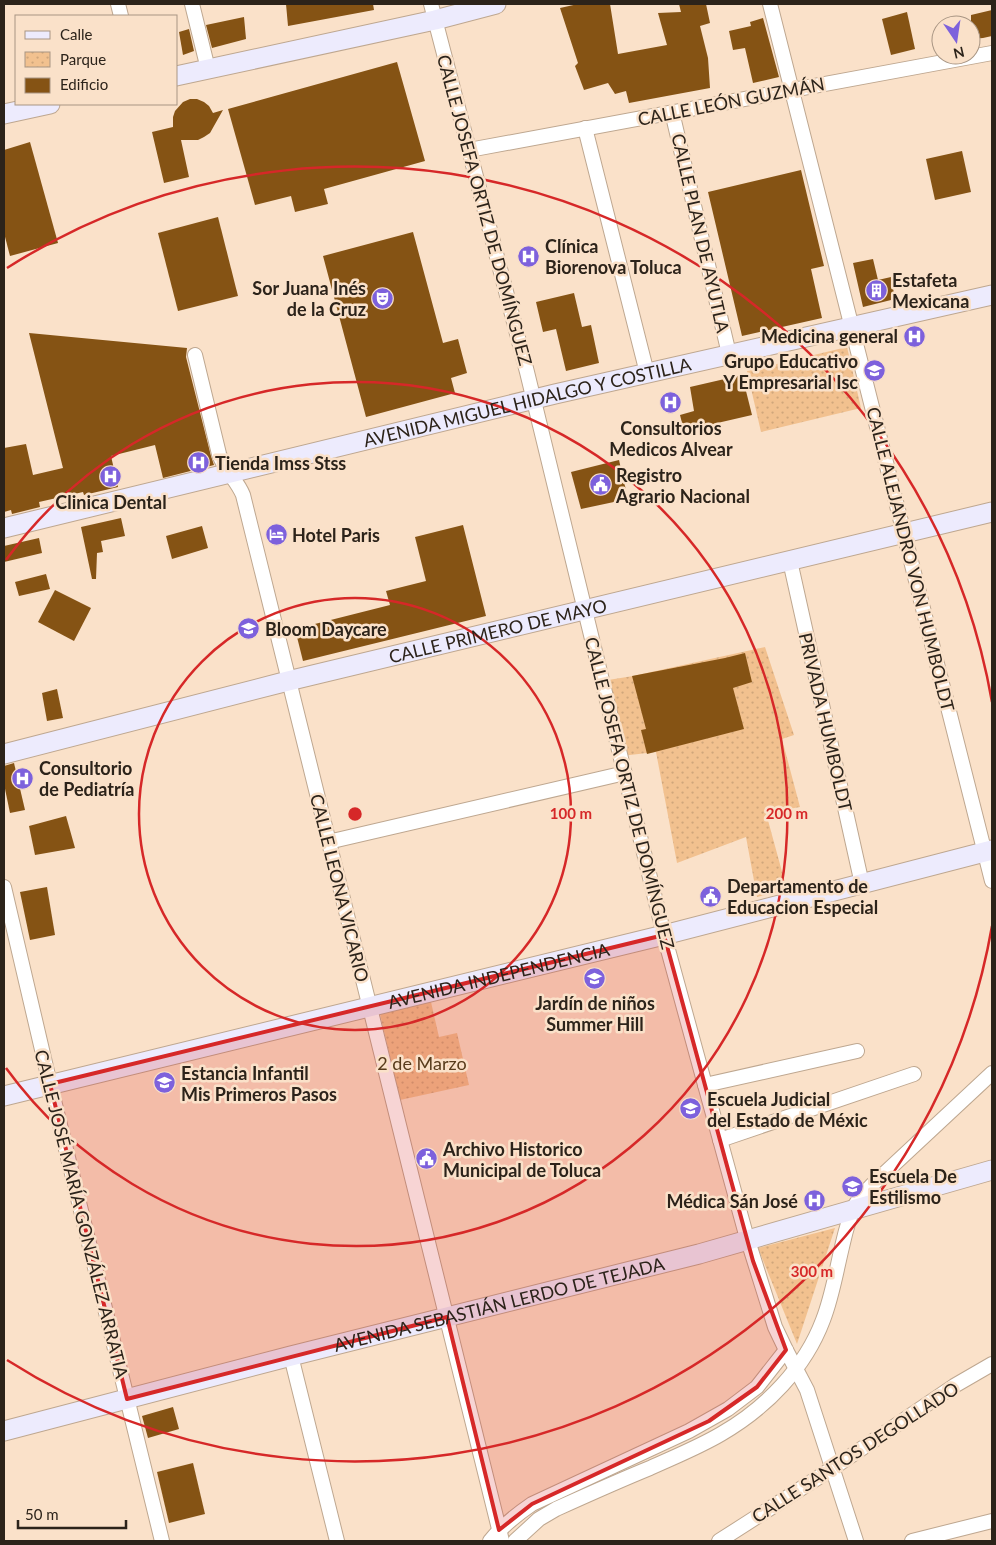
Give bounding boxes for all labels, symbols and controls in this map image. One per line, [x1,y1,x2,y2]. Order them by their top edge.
legend [15,15,178,105]
north arrow [931,15,981,65]
text: Calle [60,25,93,43]
text: N [952,44,966,63]
text: Parque [60,50,106,68]
street label: CALLE JOSEFA ORTIZ DE DOMÍNGUEZ [433,52,537,368]
street label: CALLE LEÓN GUZMÁN [636,72,826,130]
text: Edificio [60,75,108,93]
street label: CALLE PLAN DE AYUTLA [667,131,735,336]
place label: Clínica Biorenova Toluca [545,235,682,278]
hospital icon: Clínica Biorenova Toluca [517,244,541,268]
place label: Estafeta Mexicana [892,269,969,312]
place label: Sor Juana Inés de la Cruz [252,277,366,320]
building icon: Estafeta Mexicana [864,278,888,302]
theatre icon: Sor Juana Inés de la Cruz [370,286,394,310]
hospital icon: Medicina general [902,324,926,348]
place label: Medicina general [761,325,898,347]
place label: Grupo Educativo Y Empresarial Isc [722,350,858,393]
street label: AVENIDA MIGUEL HIDALGO Y COSTILLA [361,352,694,451]
school or university icon: Grupo Educativo Y Empresarial Isc [862,359,886,383]
hospital icon: Consultorios Medicos Alvear [659,391,683,415]
street label: CALLE ALEJANDRO VON HUMBOLDT [862,405,960,714]
place label: Consultorios Medicos Alvear [609,417,733,460]
hospital icon: Tienda Imss Stss [187,451,211,475]
place label: Tienda Imss Stss [215,452,346,474]
place label: Registro Agrario Nacional [615,464,750,507]
hospital icon: Clinica Dental [99,465,123,489]
public building icon: Registro Agrario Nacional [588,473,612,497]
place label: Clinica Dental [55,491,167,513]
hotel icon: Hotel Paris [264,523,288,547]
place label: Hotel Paris [292,524,380,546]
street label: CALLE PRIMERO DE MAYO [387,594,609,667]
school or university icon: Bloom Daycare [237,617,261,641]
place label: Bloom Daycare [265,618,387,640]
street label: PRIVADA HUMBOLDT [795,630,857,814]
street label: CALLE JOSEFA ORTIZ DE DOMÍNGUEZ [581,635,680,952]
place label: Consultorio de Pediatría [39,757,134,800]
hospital icon: Consultorio de Pediatría [11,766,35,790]
street label: CALLE LEONA VICARIO [306,792,374,984]
text: 100 m [550,804,592,822]
text: 200 m [766,804,808,822]
centre of rings [346,805,364,823]
place label: Departamento de Educacion Especial [727,875,878,918]
public building icon: Departamento de Educacion Especial [699,884,723,908]
street label: AVENIDA INDEPENDENCIA [386,938,612,1013]
school or university icon: Jardín de niños Summer Hill [583,966,607,990]
place label: Jardín de niños Summer Hill [535,992,655,1035]
street label: CALLE JOSÉ MARÍA GONZÁLEZ ARRATIA [30,1048,134,1381]
park label: 2 de Marzo [377,1052,467,1074]
place label: Estancia Infantil Mis Primeros Pasos [181,1062,337,1105]
school or university icon: Estancia Infantil Mis Primeros Pasos [153,1071,177,1095]
place label: Escuela Judicial del Estado de Méxic [707,1088,868,1131]
school or university icon: Escuela Judicial del Estado de Méxic [679,1097,703,1121]
place label: Archivo Historico Municipal de Toluca [442,1138,601,1181]
public building icon: Archivo Historico Municipal de Toluca [415,1147,439,1171]
place label: Escuela De Estilismo [869,1165,957,1208]
school or university icon: Escuela De Estilismo [841,1174,865,1198]
hospital icon: Médica Sán José [802,1189,826,1213]
place label: Médica Sán José [666,1190,798,1212]
street label: AVENIDA SEBASTIÁN LERDO DE TEJADA [331,1252,667,1356]
text: 300 m [791,1262,833,1280]
street label: CALLE SANTOS DEGOLLADO [747,1377,963,1527]
scale bar [18,1498,125,1530]
text: 50 m [25,1505,59,1523]

